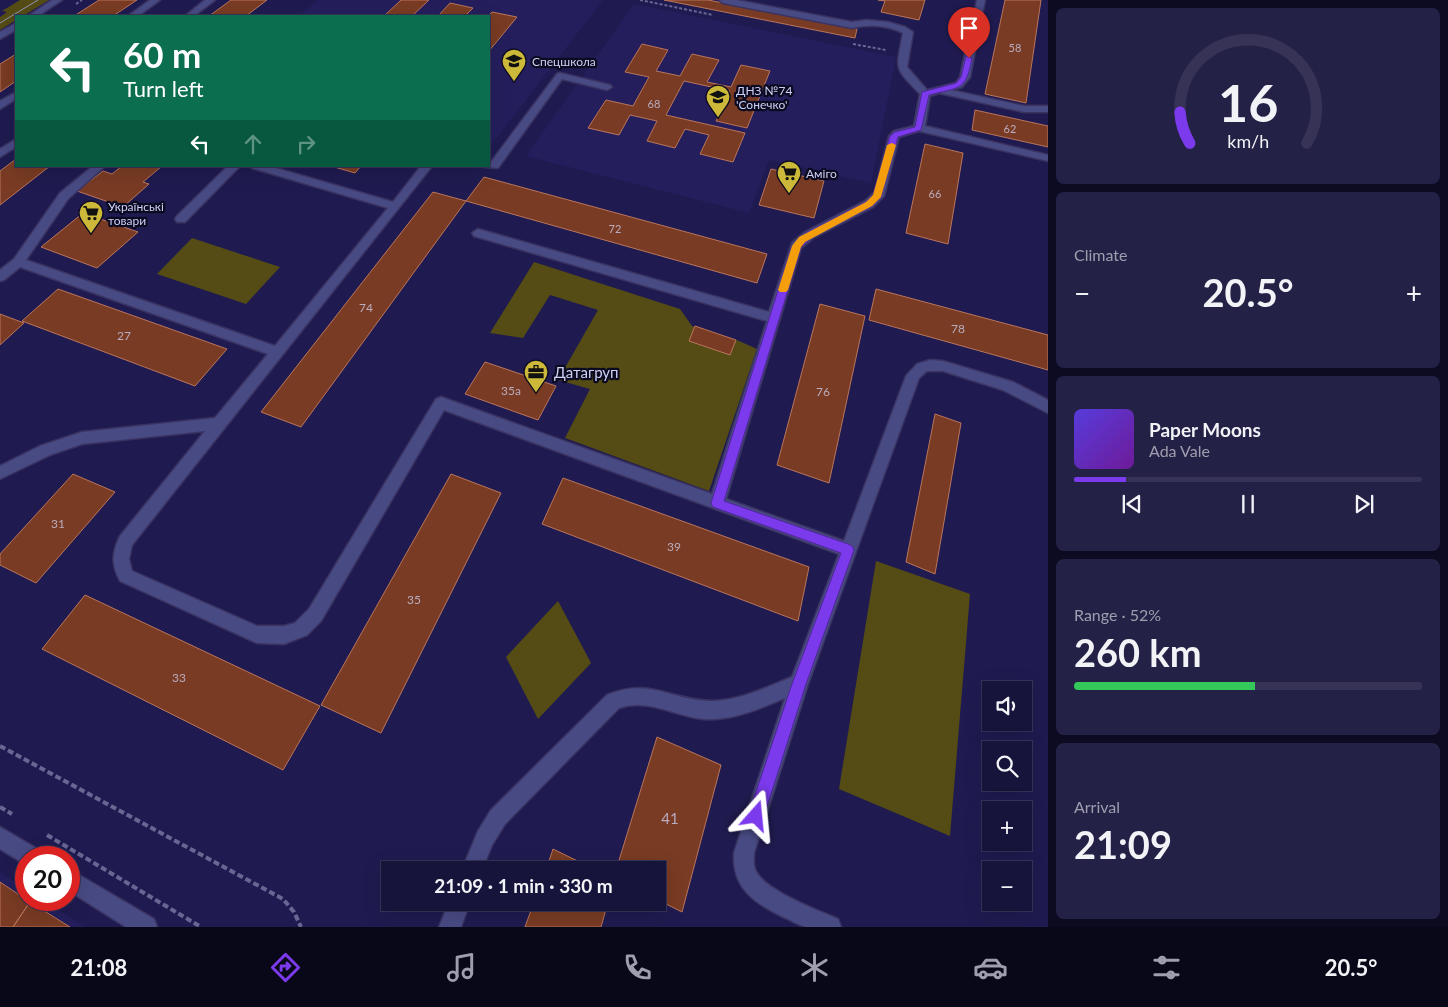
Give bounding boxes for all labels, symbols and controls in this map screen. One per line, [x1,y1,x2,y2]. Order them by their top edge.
pin [948,7,990,58]
icon: arrive [955,14,983,42]
text: 60 m [123,33,201,75]
icon: left [40,35,105,100]
house number: 58 [1009,41,1021,54]
school or university icon: Спецшкола [501,48,527,82]
place label: Спецшкола [532,54,596,69]
text: 16 [1218,71,1278,133]
text: Turn left [123,75,204,102]
place label: ДНЗ №74 'Сонечко' [736,83,792,112]
school or university icon: ДНЗ №74 'Сонечко' [705,84,731,118]
house number: 68 [648,97,660,110]
house number: 62 [1004,122,1016,135]
icon: left [186,130,214,158]
icon: ahead [239,130,267,158]
icon: right [292,130,320,158]
text: km/h [1227,130,1269,152]
supermarket icon: Аміго [776,160,802,194]
place label: Аміго [806,166,837,181]
house number: 66 [929,187,941,200]
place label: Українські товари [108,199,164,228]
supermarket icon: Українські товари [78,200,104,234]
house number: 72 [609,222,621,235]
text: Climate [1074,245,1127,264]
text: 20.5° [1203,269,1293,315]
text: − [1074,276,1090,310]
text: + [1406,276,1422,310]
house number: 74 [359,300,373,315]
house number: 78 [951,321,965,336]
house number: 27 [117,328,131,343]
office icon: Датагруп [523,359,549,393]
place label: Датагруп [554,363,619,381]
house number: 35а [501,383,521,398]
house number: 76 [816,384,830,399]
text: Paper Moons [1149,418,1261,441]
text: Ada Vale [1149,441,1210,460]
icon: previous [1118,490,1146,518]
icon: pause [1234,490,1262,518]
icon: next [1350,490,1378,518]
house number: 31 [51,516,65,531]
house number: 39 [667,539,681,554]
house number: 35 [407,592,421,607]
text: Range · 52% [1074,605,1161,624]
text: 260 km [1074,629,1202,675]
house number: 33 [172,670,186,685]
map controls [982,681,1032,911]
button: sound [982,681,1032,731]
button: search [982,741,1032,791]
position arrow [729,789,781,841]
text: Arrival [1074,797,1120,816]
button: + [982,801,1032,851]
house number: 41 [661,809,679,827]
text: 21:09 [1074,821,1172,867]
speed limit sign: 20 [15,846,80,911]
button: − [982,861,1032,911]
text: 21:09 · 1 min · 330 m [434,874,613,897]
icon: directions [268,950,303,985]
icon: music [444,950,479,985]
icon: phone [620,950,655,985]
icon: climate [797,950,832,985]
icon: car [973,950,1008,985]
icon: filters [1149,950,1184,985]
text: 21:08 [71,954,127,981]
text: 20.5° [1325,954,1377,981]

